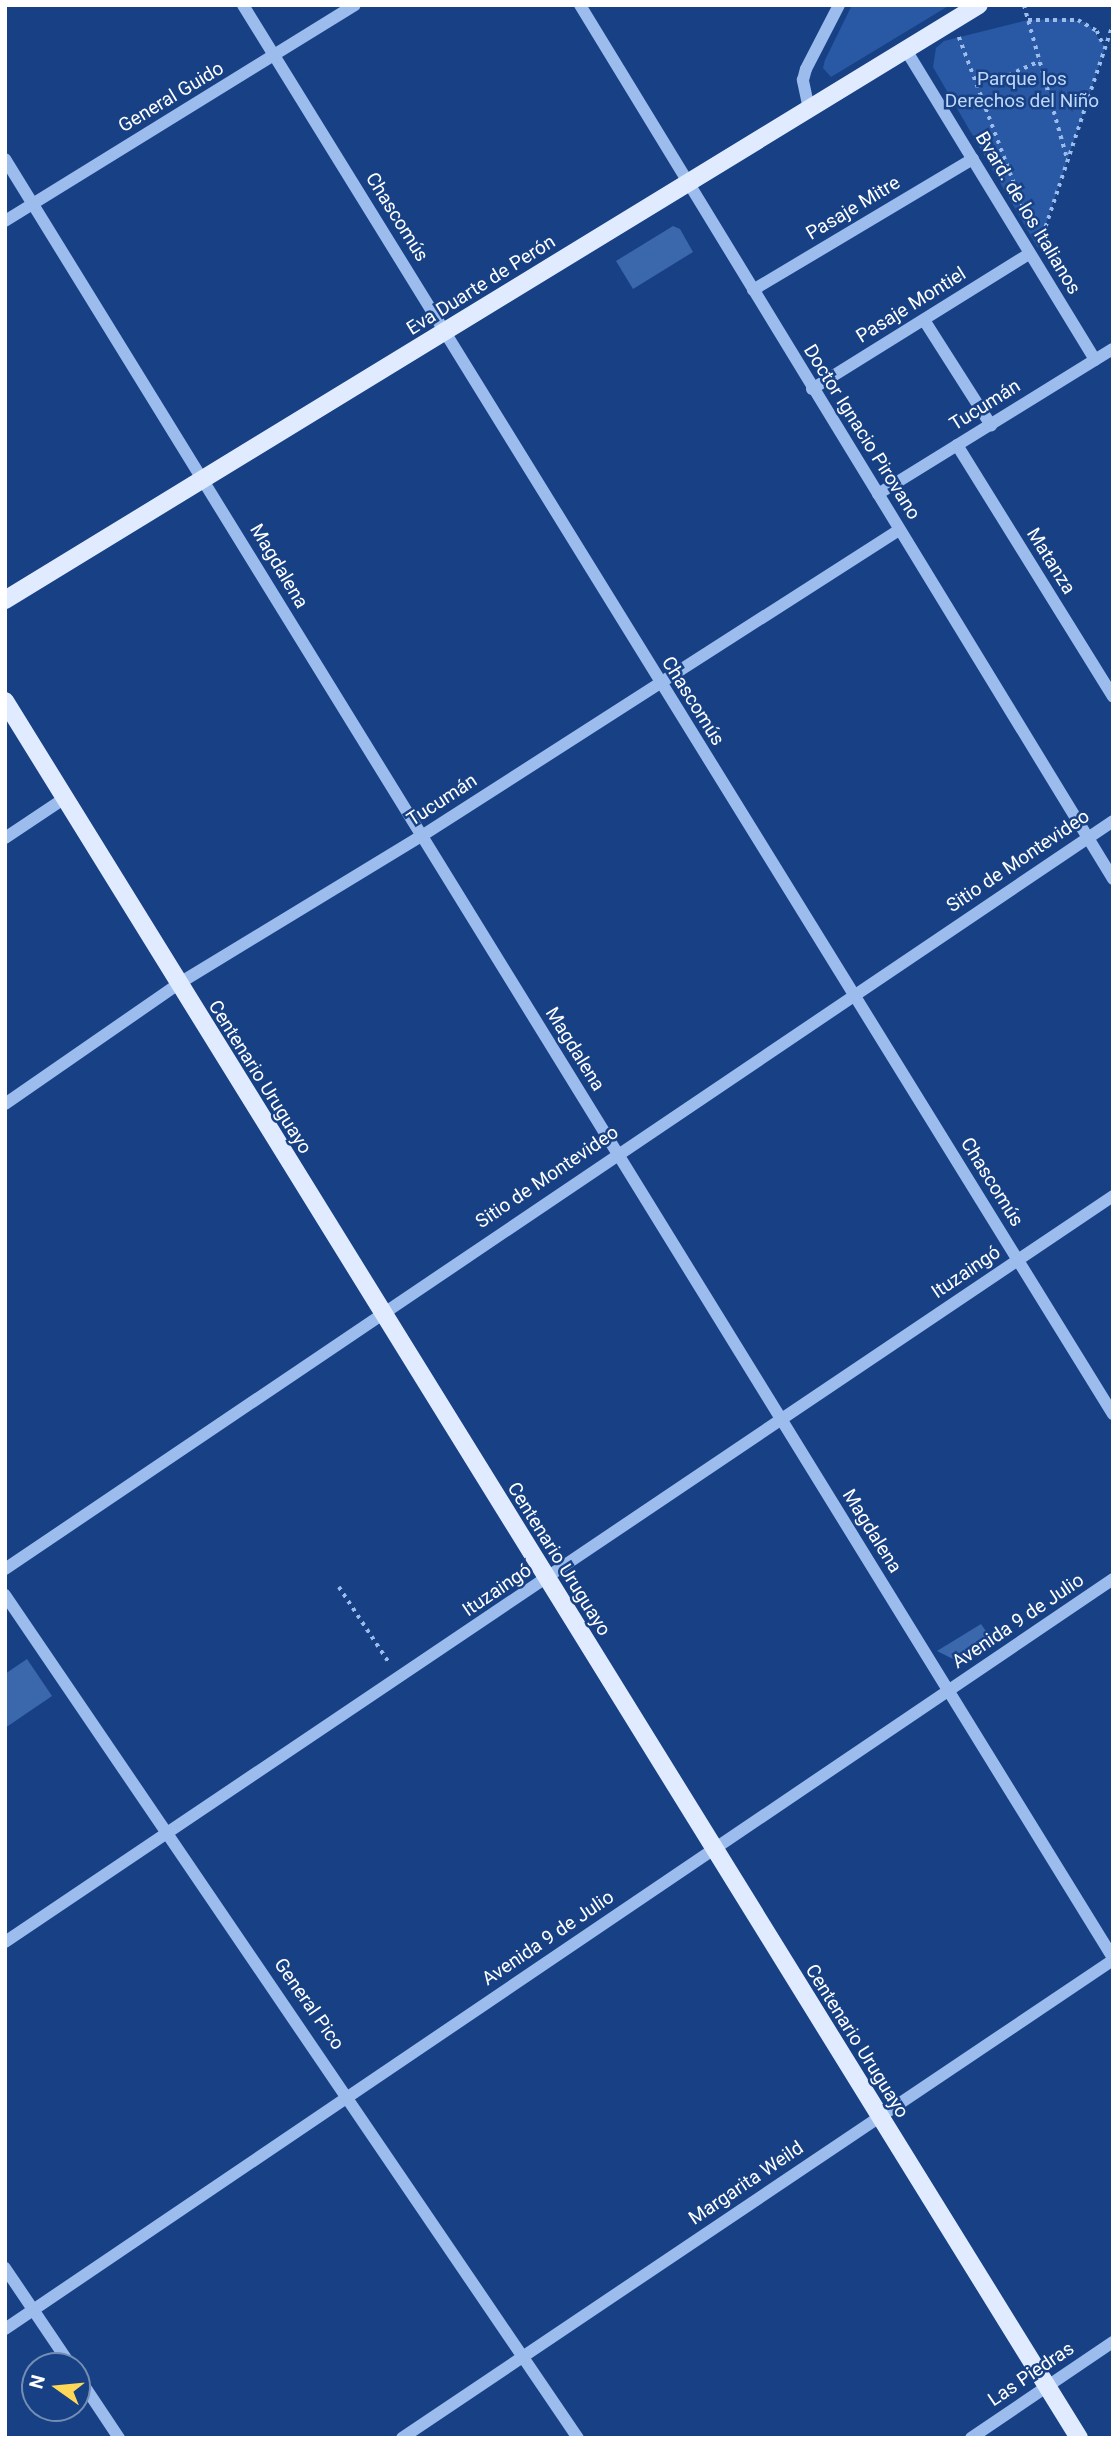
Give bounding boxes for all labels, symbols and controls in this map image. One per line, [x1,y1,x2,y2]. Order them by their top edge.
street label: General Guido [114,57,228,137]
park label: Parque los Derechos del Niño [945,68,1099,112]
street label: Bvard. de los Italianos [970,127,1086,299]
street label: Chascomús [361,168,433,266]
street label: Pasaje Mitre [802,171,904,245]
street label: Eva Duarte de Perón [403,230,559,340]
street label: Pasaje Montiel [852,262,970,348]
street label: Doctor Ignacio Pirovano [799,340,925,524]
street label: Tucumán [946,374,1024,436]
street label: Magdalena [245,520,313,612]
street label: Matanza [1022,524,1080,598]
street label: Chascomús [657,652,729,750]
street label: Tucumán [403,769,481,831]
street label: Sitio de Montevideo [942,805,1094,917]
street label: Centenario Uruguayo [203,996,317,1158]
street label: Magdalena [540,1003,610,1095]
street label: Sitio de Montevideo [471,1121,623,1233]
street label: Chascomús [956,1133,1028,1231]
street label: Ituzaingó [927,1241,1005,1303]
street label: Centenario Uruguayo [502,1478,616,1640]
street label: Magdalena [837,1485,907,1577]
street label: Ituzaingó [458,1559,536,1621]
street label: Avenida 9 de Julio [948,1569,1088,1673]
street label: Avenida 9 de Julio [478,1886,618,1990]
street label: General Pico [269,1954,349,2054]
street label: Centenario Uruguayo [800,1960,914,2122]
street label: Margarita Weild [684,2136,808,2230]
street label: Las Piedras [984,2337,1078,2411]
north arrow [21,2352,91,2422]
text: N [24,2373,50,2391]

